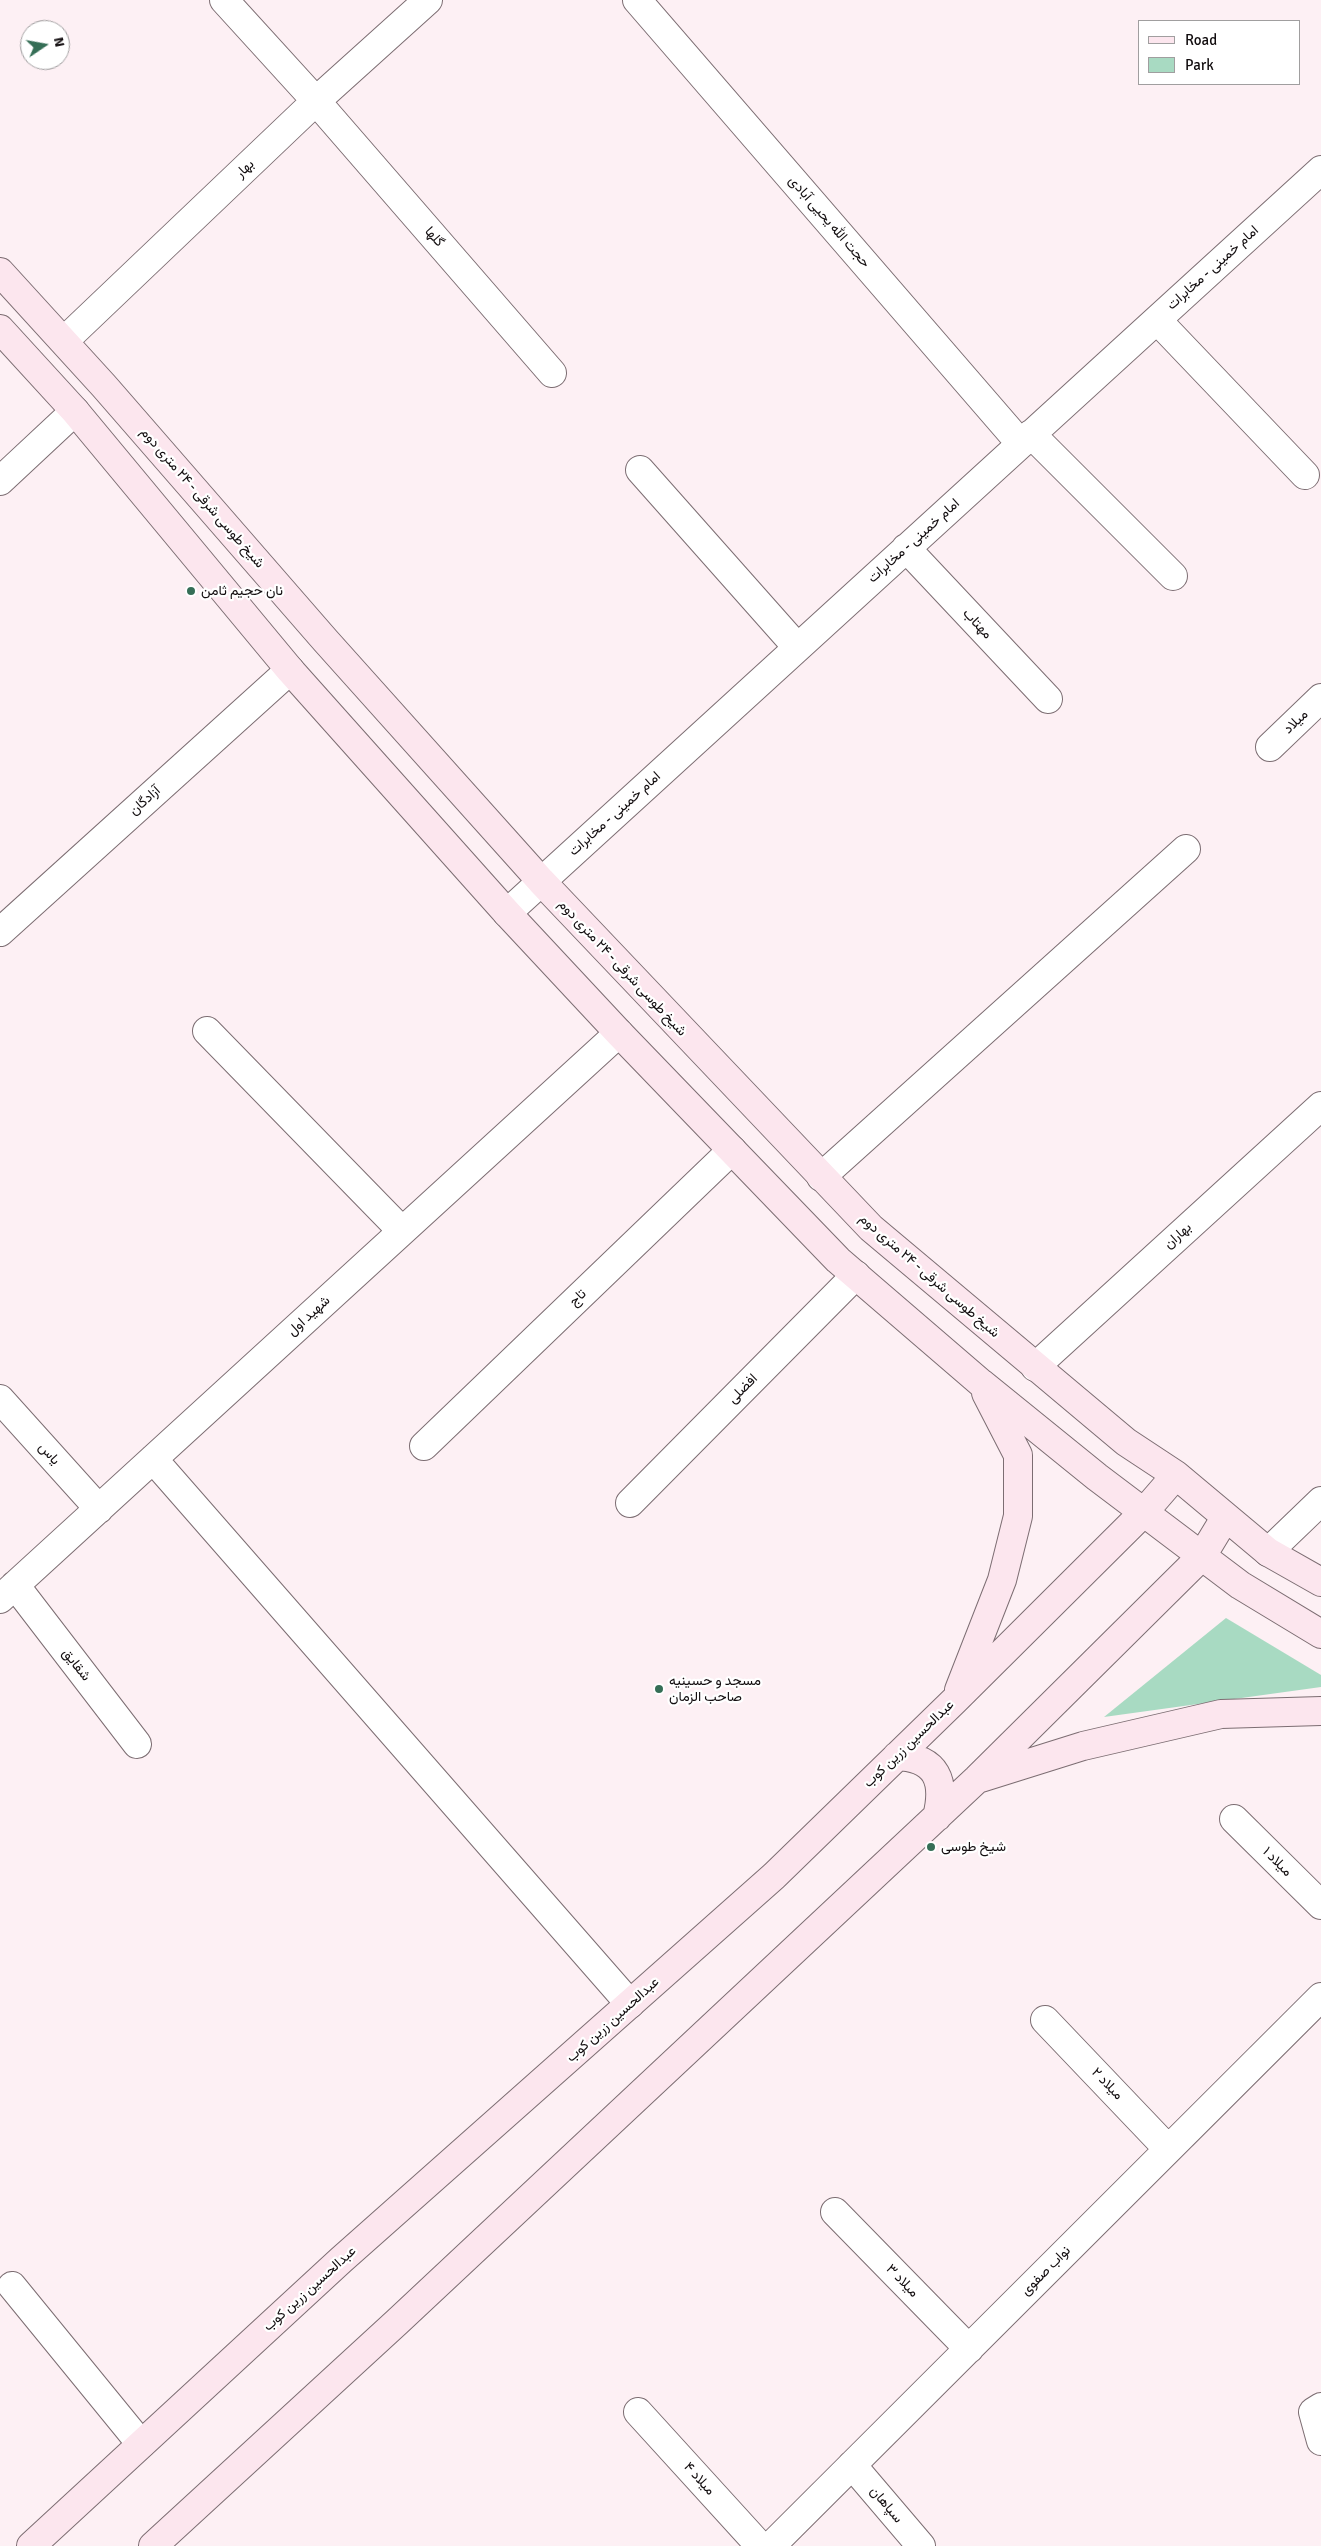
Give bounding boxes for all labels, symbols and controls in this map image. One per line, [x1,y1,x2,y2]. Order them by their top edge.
north arrow [20,20,70,70]
legend [1138,20,1301,85]
text: Road [1185,31,1217,49]
text: N [50,35,69,49]
text: Park [1185,56,1214,74]
street label: بهار [232,156,258,182]
street label: حجت الله یحیی آبادی [784,173,874,271]
street label: امام خمینی - مخابرات [1164,222,1262,314]
street label: گلها [421,223,447,251]
street label: شیخ طوسی شرقی - ۲۴ متری دوم [136,424,268,572]
street label: امام خمینی - مخابرات [865,495,963,587]
place label: نان حجیم ثامن [201,583,283,599]
marker: نان حجیم ثامن [185,585,197,597]
street label: مهتاب [959,605,995,643]
street label: میلاد [1280,706,1312,738]
street label: امام خمینی - مخابرات [566,768,664,860]
street label: آزادگان [126,783,164,819]
street label: شیخ طوسی شرقی - ۲۴ متری دوم [554,896,690,1040]
street label: شیخ طوسی شرقی - ۲۴ متری دوم [855,1210,1003,1342]
street label: بهاران [1161,1219,1195,1253]
street label: تاج [566,1286,590,1310]
street label: شهید اول [284,1292,334,1340]
street label: افضلی [725,1371,761,1407]
street label: یاس [35,1439,63,1469]
street label: شقایق [58,1645,94,1685]
place label: مسجد و حسینیه صاحب الزمان [669,1673,761,1705]
marker: مسجد و حسینیه صاحب الزمان [653,1683,665,1695]
street label: عبدالحسین زرین کوب [860,1697,958,1791]
place label: شیخ طوسی [941,1839,1006,1855]
marker: شیخ طوسی [925,1841,937,1853]
street label: میلاد ۱ [1259,1844,1295,1880]
street label: عبدالحسین زرین کوب [563,1974,663,2066]
street label: میلاد ۲ [1088,2064,1126,2104]
street label: عبدالحسین زرین کوب [260,2243,360,2335]
street label: نواب صفوی [1018,2243,1074,2299]
street label: میلاد ۳ [882,2261,922,2301]
street label: میلاد ۴ [680,2459,718,2499]
street label: سپاهان [866,2483,906,2527]

